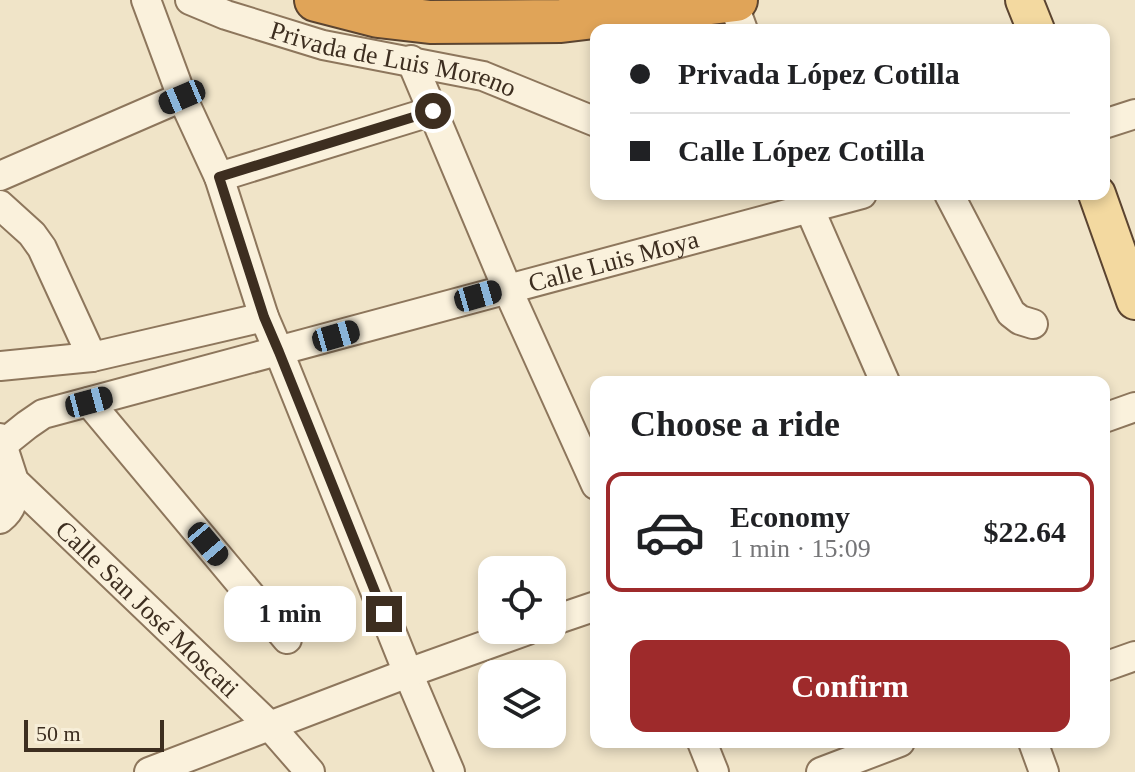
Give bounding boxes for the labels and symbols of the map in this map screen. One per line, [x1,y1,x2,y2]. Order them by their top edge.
street label: Privada de Luis Moreno [266,15,520,103]
car [155,77,209,117]
route start [415,93,451,129]
street label: Calle Luis Moya [525,224,702,298]
car [452,278,504,314]
car [310,318,362,354]
car [63,384,115,420]
street label: Calle San José Moscati [50,515,245,703]
car [183,518,233,570]
callout: 1 min [224,586,356,642]
route end [366,596,402,632]
scale bar [24,716,164,752]

